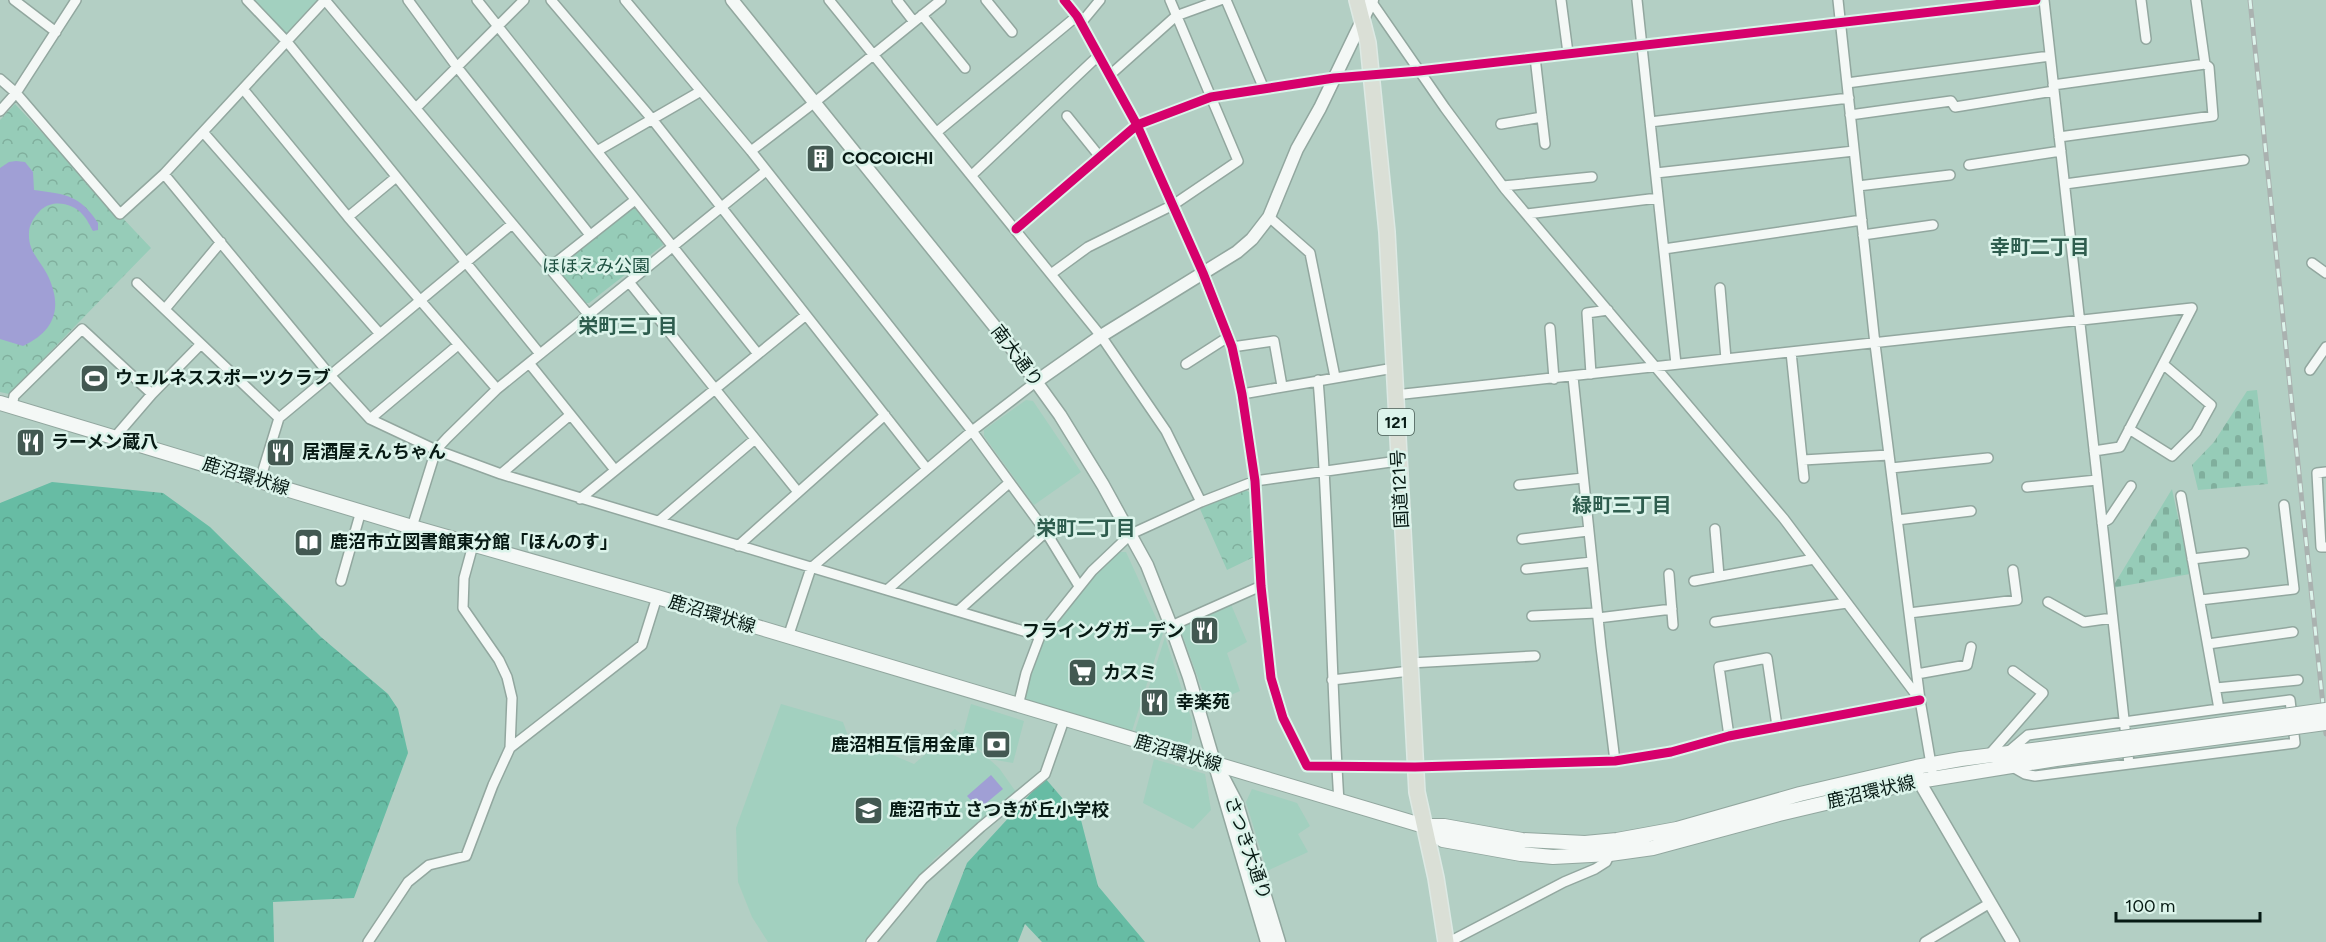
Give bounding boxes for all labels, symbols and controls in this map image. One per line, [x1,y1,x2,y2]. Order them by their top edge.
building icon: COCOICHI [805,142,837,174]
place label: COCOICHI [842,147,933,169]
district label: 幸町二丁目 [1990,235,2090,259]
park label: ほほえみ公園 [542,255,650,277]
district label: 栄町三丁目 [578,314,678,338]
street label: 南大通り [987,321,1047,391]
sports icon: ウェルネススポーツクラブ [78,362,110,394]
place label: ウェルネススポーツクラブ [115,367,331,389]
road number: 121 [1378,409,1414,435]
restaurant icon: ラーメン蔵八 [14,426,46,458]
place label: ラーメン蔵八 [51,431,158,453]
restaurant icon: 居酒屋えんちゃん [265,436,297,468]
place label: 居酒屋えんちゃん [302,441,446,463]
street label: 国道121号 [1387,449,1413,529]
street label: 鹿沼環状線 [200,452,292,500]
district label: 緑町三丁目 [1572,493,1672,517]
district label: 栄町二丁目 [1036,516,1136,540]
library icon: 鹿沼市立図書館東分館「ほんのす」 [293,526,325,558]
place label: 鹿沼市立図書館東分館「ほんのす」 [330,531,618,553]
street label: 鹿沼環状線 [666,590,758,638]
restaurant icon: フライングガーデン [1189,615,1221,647]
place label: フライングガーデン [1022,620,1184,642]
supermarket icon: カスミ [1066,657,1098,689]
place label: カスミ [1103,662,1157,684]
restaurant icon: 幸楽苑 [1139,686,1171,718]
place label: 幸楽苑 [1176,691,1230,713]
bank icon: 鹿沼相互信用金庫 [980,729,1012,761]
street label: 鹿沼環状線 [1132,730,1224,776]
place label: 鹿沼相互信用金庫 [831,734,975,756]
street label: 鹿沼環状線 [1825,771,1917,813]
street label: さつき大通り [1220,793,1276,903]
school or university icon: 鹿沼市立 さつきが丘小学校 [852,794,884,826]
place label: 鹿沼市立 さつきが丘小学校 [889,799,1109,821]
scale bar [2116,885,2260,923]
text: 100 m [2125,895,2175,917]

